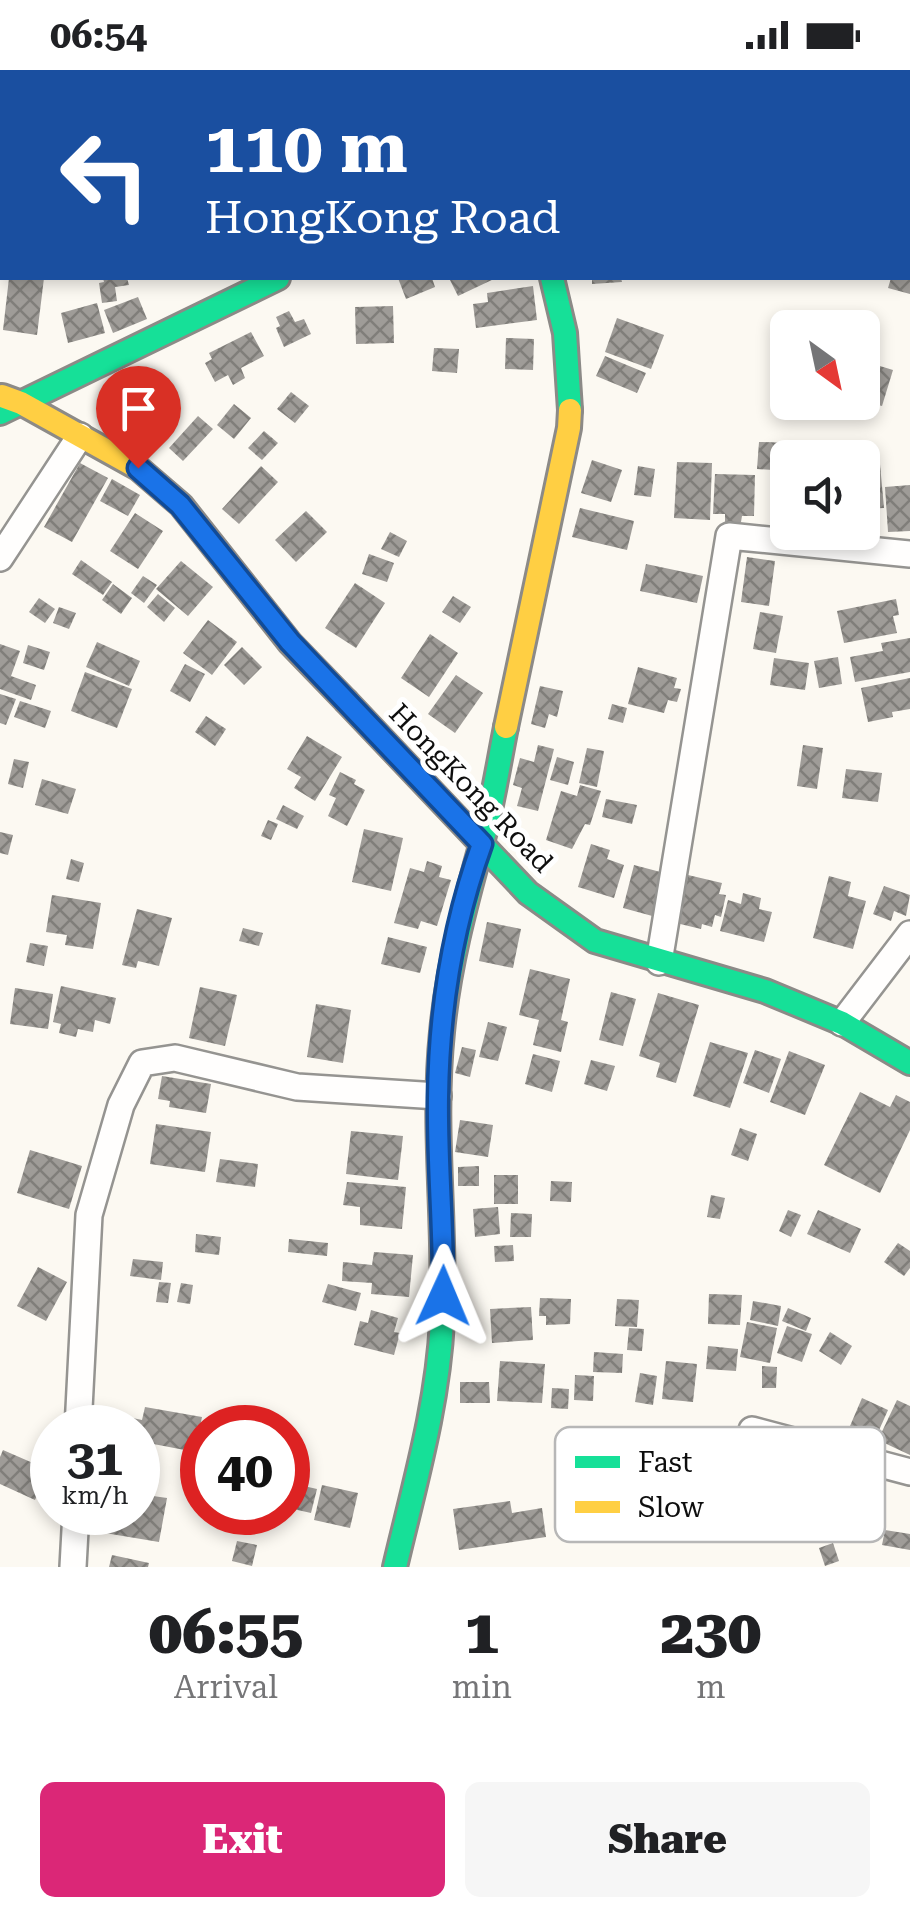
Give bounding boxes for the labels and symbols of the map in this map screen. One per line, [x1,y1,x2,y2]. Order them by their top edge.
north arrow [770,310,880,420]
pin [96,366,181,469]
street label: HongKong Road [382,697,560,879]
position arrow [391,1244,495,1348]
speed limit sign: 40 [180,1405,310,1535]
legend [555,1427,885,1542]
text: Fast [638,1446,692,1479]
text: Slow [638,1491,705,1524]

